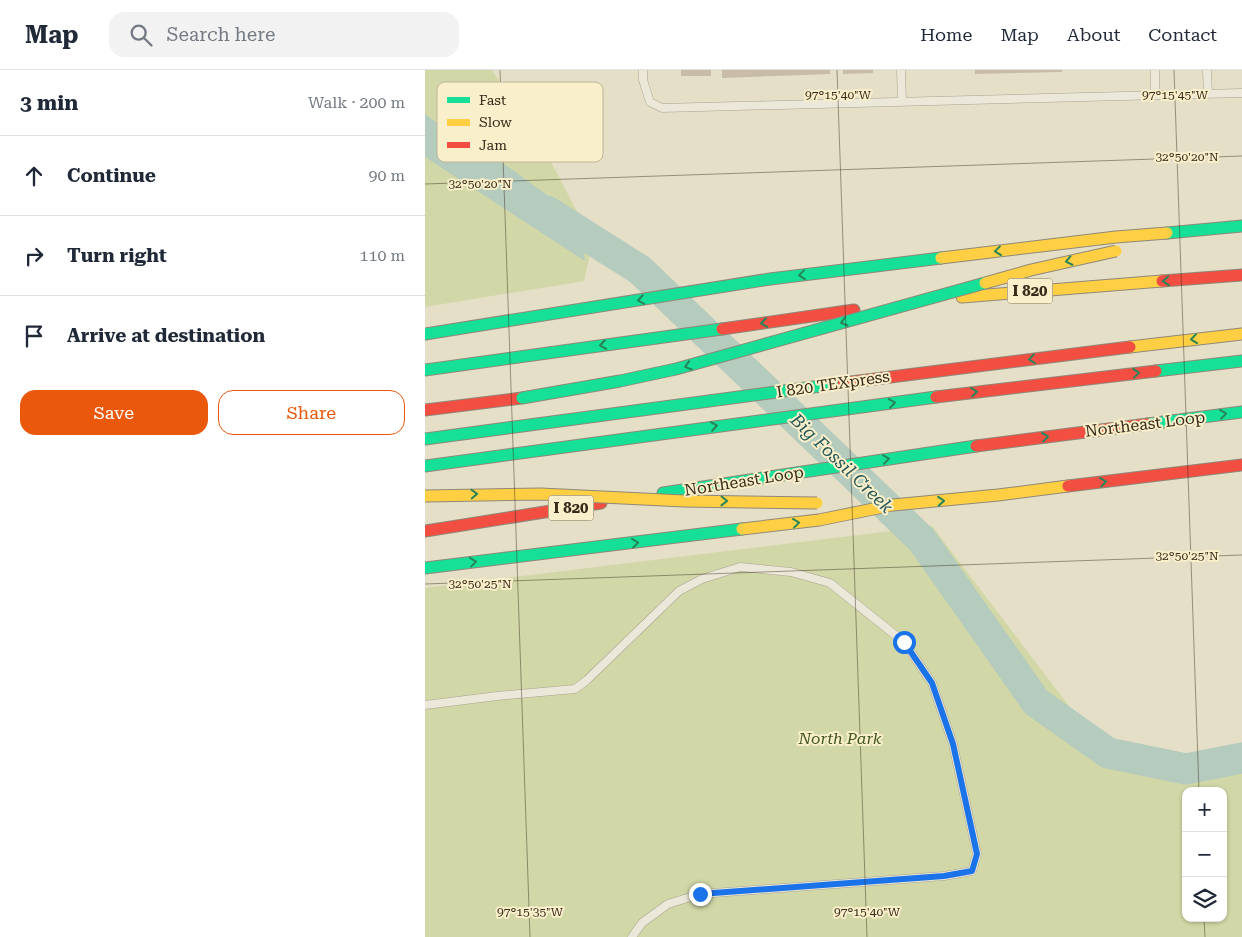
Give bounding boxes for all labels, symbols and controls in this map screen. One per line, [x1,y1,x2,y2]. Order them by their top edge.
search box [109,12,459,57]
text: Map [25,21,79,49]
icon: search [127,21,155,49]
text: Search here [167,23,275,46]
text: Home [920,24,972,45]
text: Map [1000,24,1039,45]
text: About [1067,24,1120,45]
text: Contact [1148,24,1217,45]
legend [437,82,603,162]
text: 97°15'40"W [805,88,872,102]
text: 97°15'45"W [1142,88,1209,102]
text: 3 min [20,91,78,115]
text: Fast [479,92,506,108]
text: Walk · 200 m [308,93,405,112]
text: Slow [479,114,512,130]
text: Jam [479,137,507,153]
text: 32°50'20"N [1155,150,1219,164]
icon: ahead [20,162,48,190]
text: Continue [67,164,156,187]
text: 90 m [368,166,405,185]
text: 32°50'20"N [448,177,512,191]
icon: right [20,242,48,270]
text: Turn right [67,244,167,267]
one-way arrow [993,245,1001,256]
text: 110 m [359,246,405,265]
one-way arrow [1064,255,1073,266]
one-way arrow [797,269,805,280]
one-way arrow [1161,275,1169,286]
road number: I 820 [1007,278,1053,304]
one-way arrow [637,295,645,305]
one-way arrow [759,317,768,327]
one-way arrow [841,317,849,327]
icon: arrive [20,322,48,350]
text: Arrive at destination [67,324,265,347]
one-way arrow [1189,333,1197,344]
one-way arrow [598,339,606,350]
one-way arrow [1028,353,1036,364]
one-way arrow [683,360,692,371]
street label: I 820 TEXpress [775,367,891,401]
one-way arrow [1132,368,1140,379]
one-way arrow [971,387,979,398]
button: Save [20,390,208,435]
button: Share [218,390,405,435]
one-way arrow [888,398,896,408]
street label: Northeast Loop [1084,407,1206,441]
water label: Big Fossil Creek [786,408,898,517]
one-way arrow [1220,409,1228,420]
one-way arrow [710,421,718,432]
one-way arrow [1041,432,1049,443]
one-way arrow [882,455,891,465]
street label: Northeast Loop [683,462,805,500]
one-way arrow [1098,477,1107,487]
one-way arrow [470,489,478,499]
road number: I 820 [549,496,593,520]
one-way arrow [720,496,728,507]
one-way arrow [938,496,946,507]
one-way arrow [792,518,800,529]
one-way arrow [631,538,639,549]
text: 32°50'25"N [1155,549,1219,563]
one-way arrow [470,557,478,568]
text: 32°50'25"N [448,577,512,591]
route start [893,631,916,654]
park label: North Park [797,729,882,748]
map controls [1182,787,1227,922]
button: + [1182,787,1227,832]
button: − [1182,832,1227,877]
button: layers [1182,877,1227,922]
route end [689,883,712,906]
text: 97°15'35"W [497,905,564,919]
text: 97°15'40"W [834,905,901,919]

